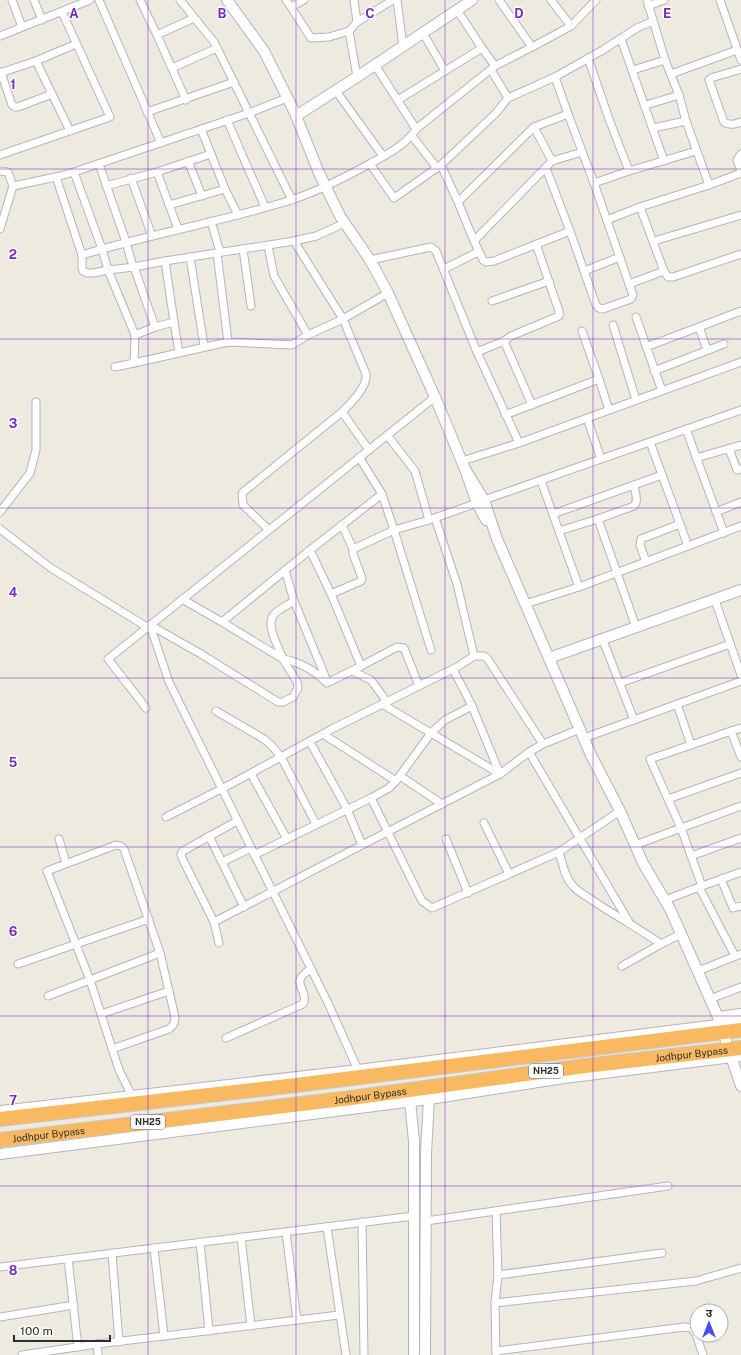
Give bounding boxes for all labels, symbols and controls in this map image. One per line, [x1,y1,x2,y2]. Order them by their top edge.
text: A [69,6,79,21]
text: B [218,6,227,21]
text: C [365,6,375,21]
text: D [514,6,524,21]
text: E [663,6,671,21]
text: 1 [10,77,16,92]
text: 2 [9,247,17,262]
text: 3 [9,416,18,431]
text: 4 [9,585,18,600]
text: 5 [9,755,18,770]
text: 6 [9,924,18,939]
street label: Jodhpur Bypass [655,1044,729,1064]
road number: NH25 [529,1064,563,1078]
street label: Jodhpur Bypass [333,1084,407,1106]
text: 7 [9,1093,17,1108]
road number: NH25 [131,1115,165,1129]
street label: Jodhpur Bypass [12,1124,86,1144]
text: 8 [9,1263,18,1278]
north arrow [689,1303,729,1343]
text: उ [706,1307,713,1319]
scale bar [14,1317,110,1343]
text: 100 m [20,1324,53,1338]

